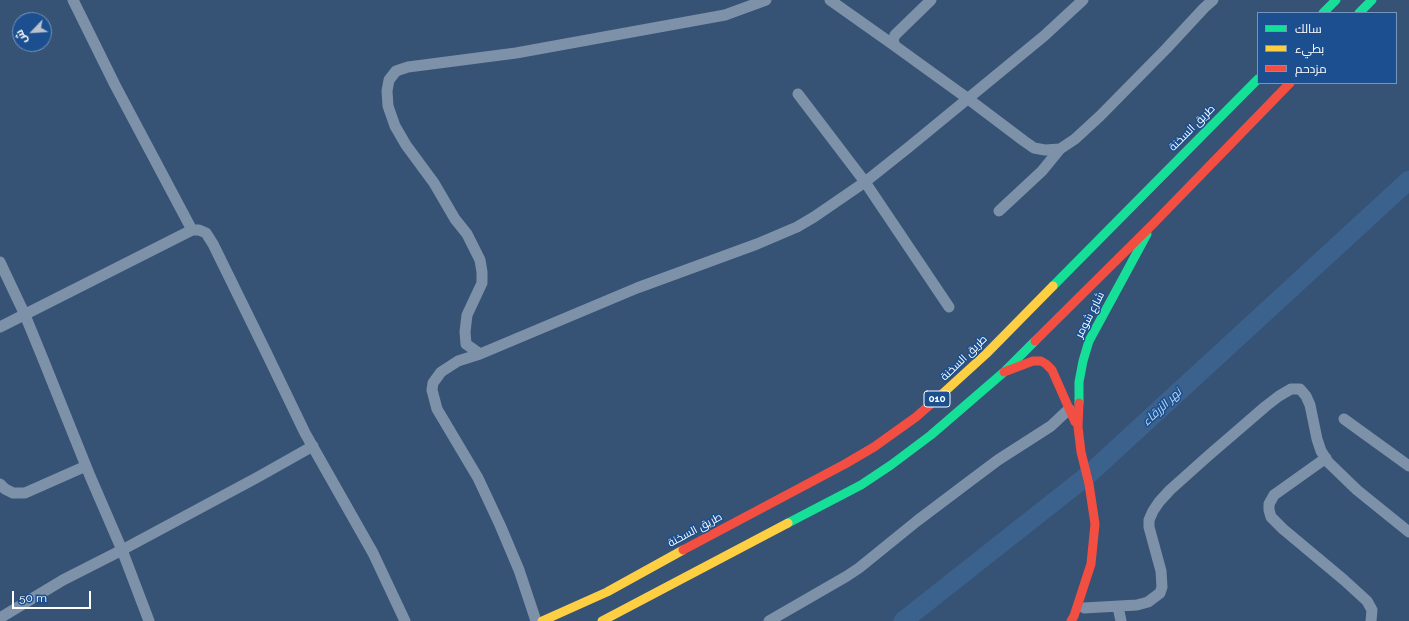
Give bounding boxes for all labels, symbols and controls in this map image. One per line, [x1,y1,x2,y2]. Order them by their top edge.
north arrow [12,12,52,52]
legend [1257,12,1397,84]
text: سالك [1295,22,1322,36]
text: ش [13,28,30,46]
text: بطيء [1295,42,1324,56]
text: مزدحم [1295,62,1327,76]
street label: طريق السخنة [1166,102,1218,154]
street label: شارع شومر [1073,290,1107,340]
street label: طريق السخنة [938,333,990,383]
water label: نهر الزرقاء [1139,385,1185,429]
road number: 010 [924,391,950,407]
street label: طريق السخنة [666,510,724,550]
scale bar [14,583,93,609]
text: 50 m [19,591,47,605]

